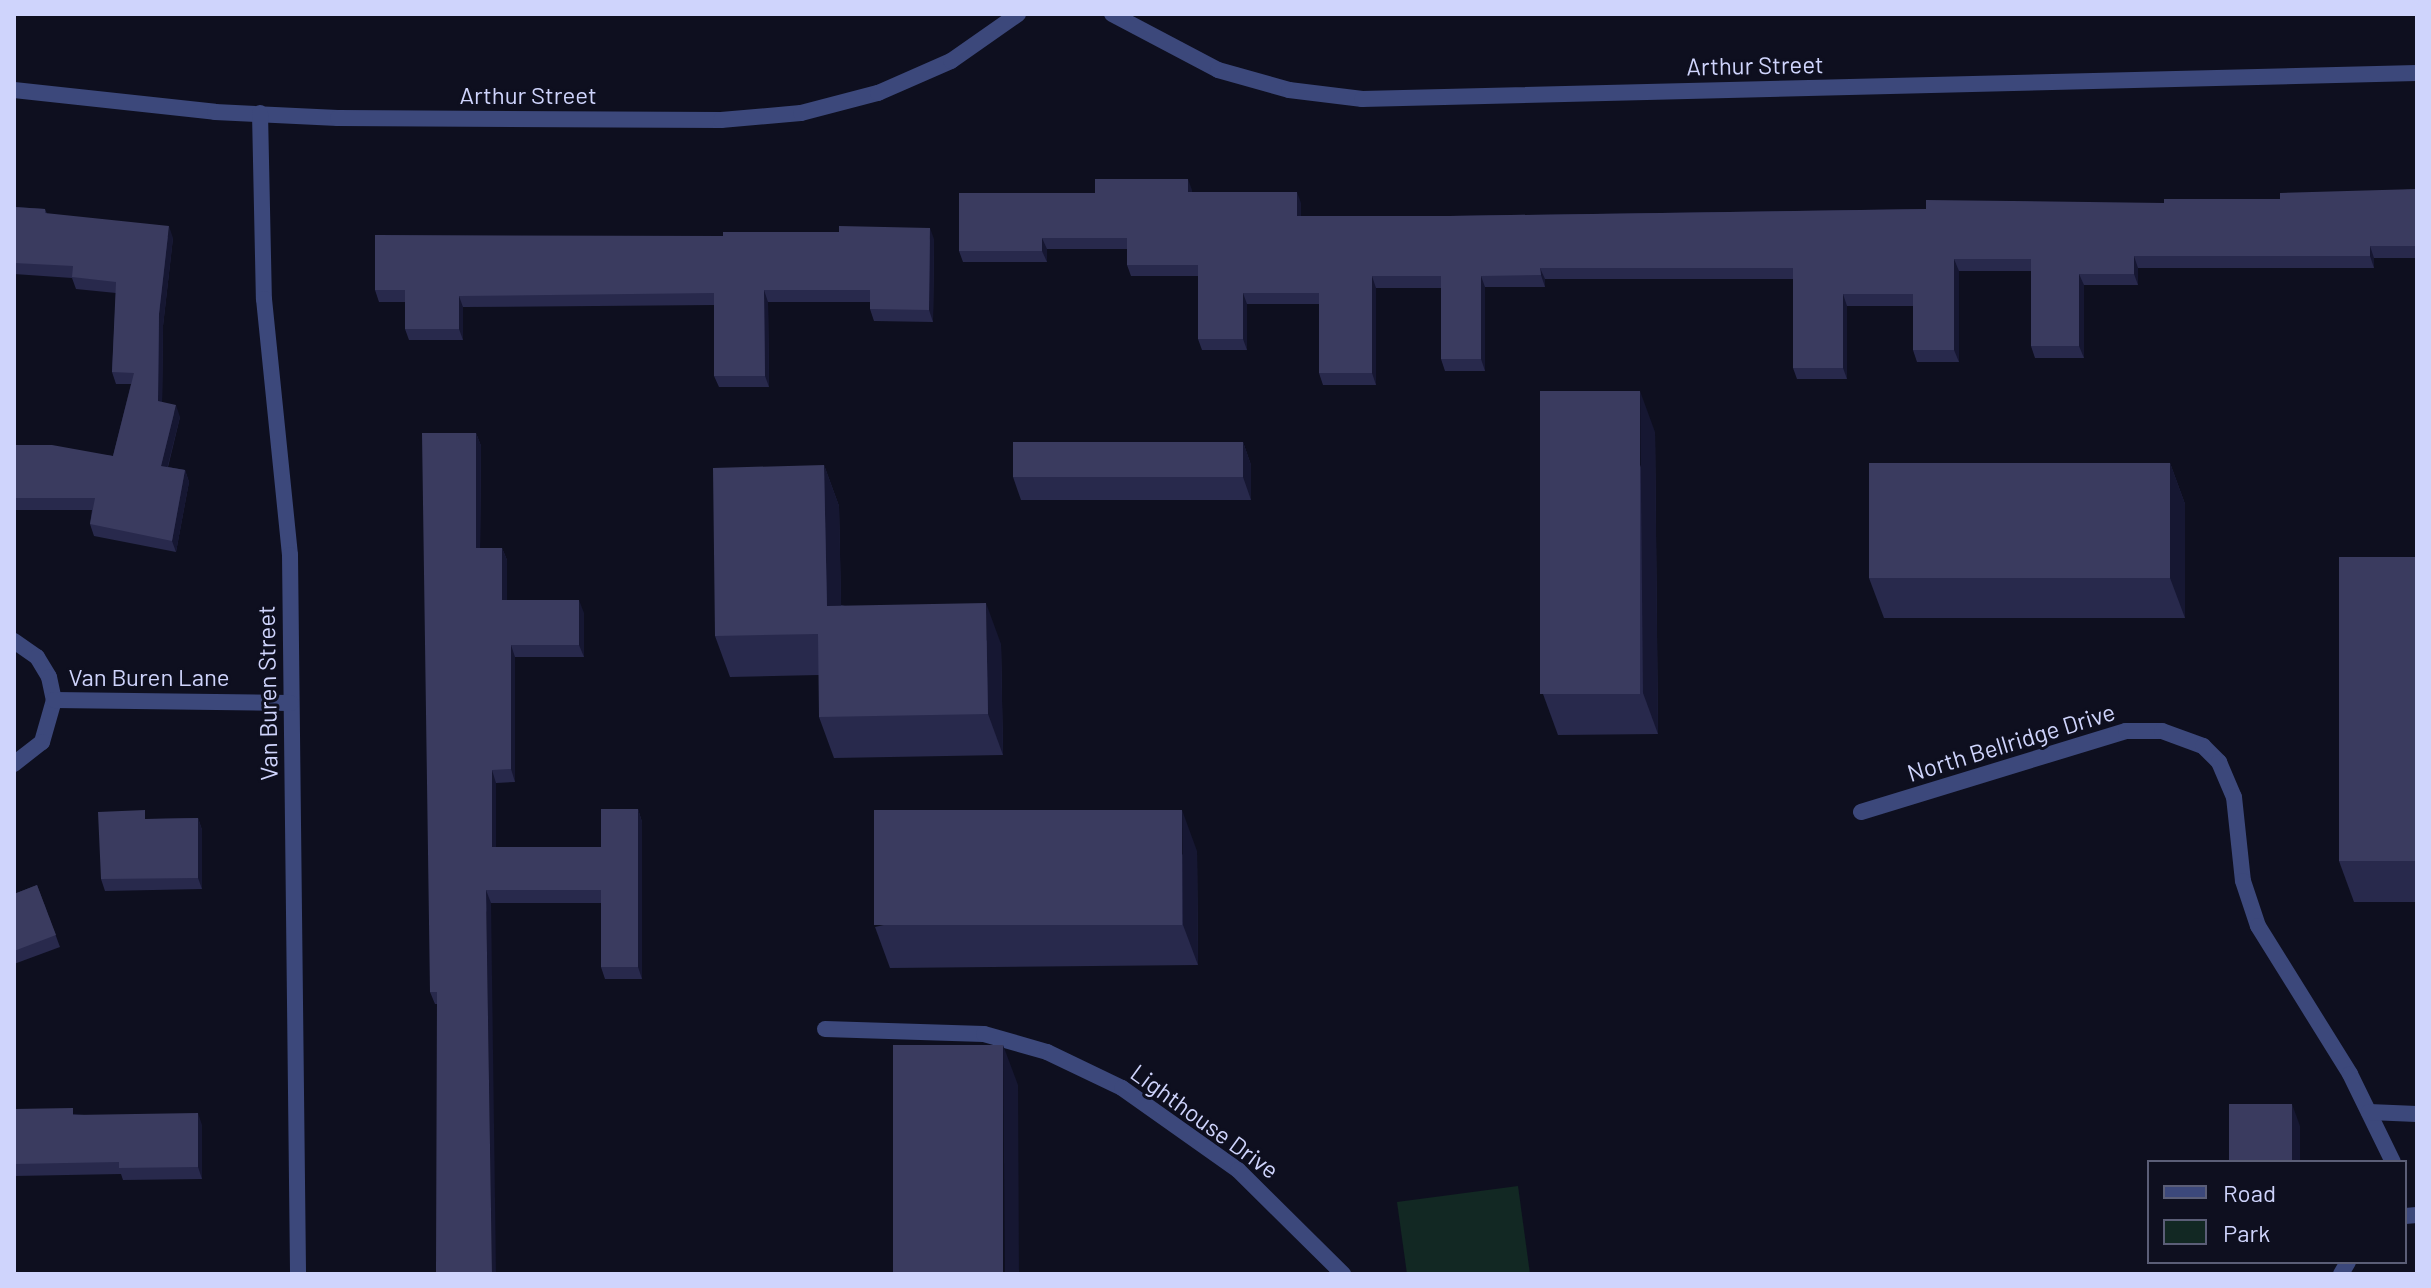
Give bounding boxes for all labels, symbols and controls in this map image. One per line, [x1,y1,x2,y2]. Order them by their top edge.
street label: Arthur Street [1686,49,1824,81]
street label: Arthur Street [459,81,597,109]
street label: Van Buren Street [251,605,283,781]
street label: Van Buren Lane [68,663,230,691]
street label: North Bellridge Drive [1904,697,2118,787]
street label: Lighthouse Drive [1126,1058,1284,1184]
legend [2147,1160,2407,1264]
text: Road [2223,1178,2276,1207]
text: Park [2223,1218,2270,1247]

